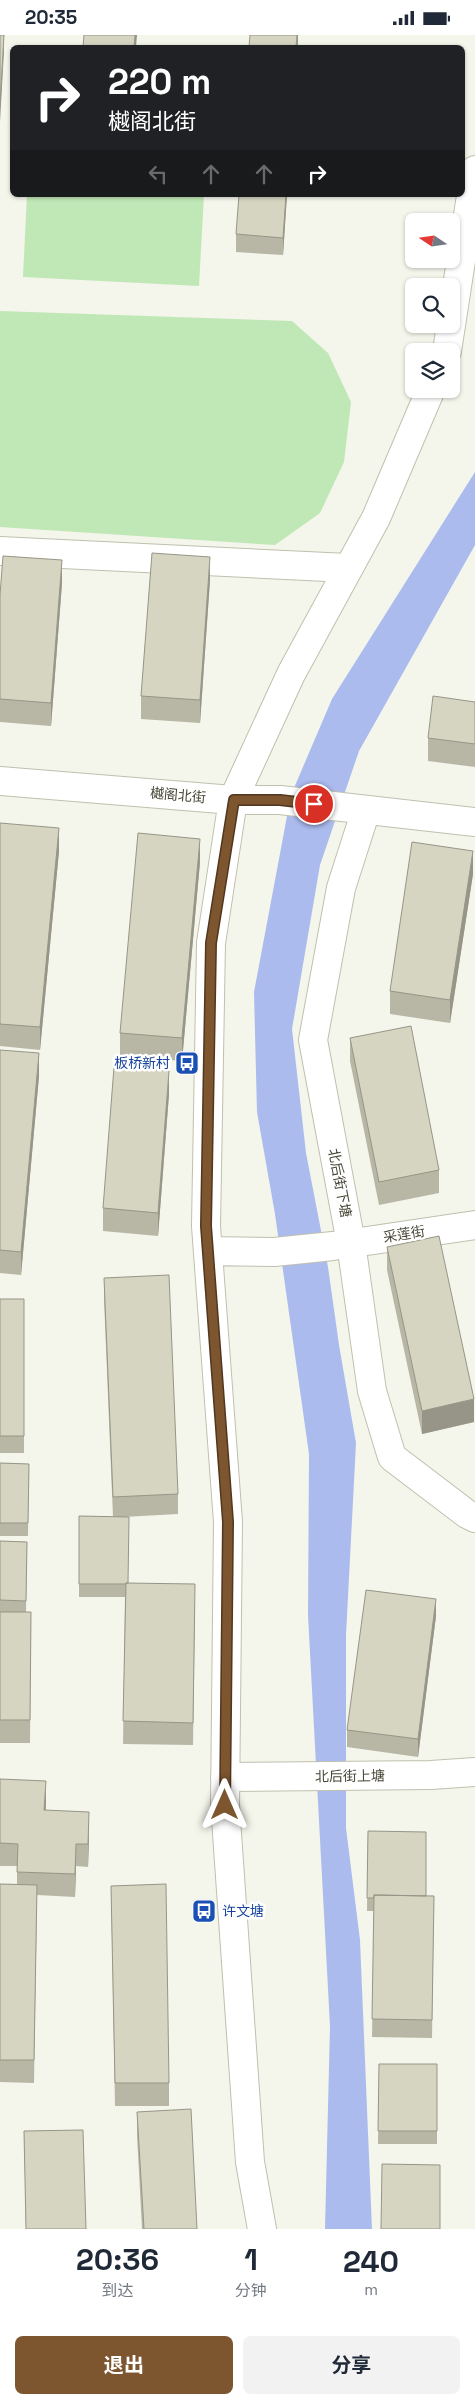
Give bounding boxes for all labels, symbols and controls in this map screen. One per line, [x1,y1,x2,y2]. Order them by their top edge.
text: 20:35 [25,5,77,30]
text: 220 m [108,60,211,104]
icon: right [25,65,90,130]
text: 樾阁北街 [108,107,196,135]
icon: left [144,160,172,188]
icon: ahead [197,160,225,188]
icon: ahead [250,160,278,188]
icon: right [303,160,331,188]
north arrow [405,213,460,267]
map controls [405,213,460,398]
button: search [405,278,460,333]
button: layers [405,343,460,398]
pin [293,783,335,825]
street label: 樾阁北街 [149,784,207,806]
icon: arrive [300,790,328,818]
bus stop icon: 板桥新村 [174,1050,200,1076]
place label: 板桥新村 [114,1054,170,1072]
street label: 北后街下塘 [324,1147,356,1219]
street label: 采莲街 [382,1222,426,1246]
street label: 北后街上塘 [315,1766,385,1786]
position arrow [198,1778,250,1830]
bus stop icon: 许文塘 [191,1898,217,1924]
place label: 许文塘 [222,1902,264,1920]
text: 20:36 [76,2240,159,2279]
text: 1 [244,2240,258,2279]
text: 240 [343,2242,399,2281]
text: m [364,2279,378,2300]
text: 到达 [102,2280,134,2301]
text: 分钟 [235,2280,267,2301]
button: 退出 [15,2336,233,2394]
button: 分享 [243,2336,460,2394]

